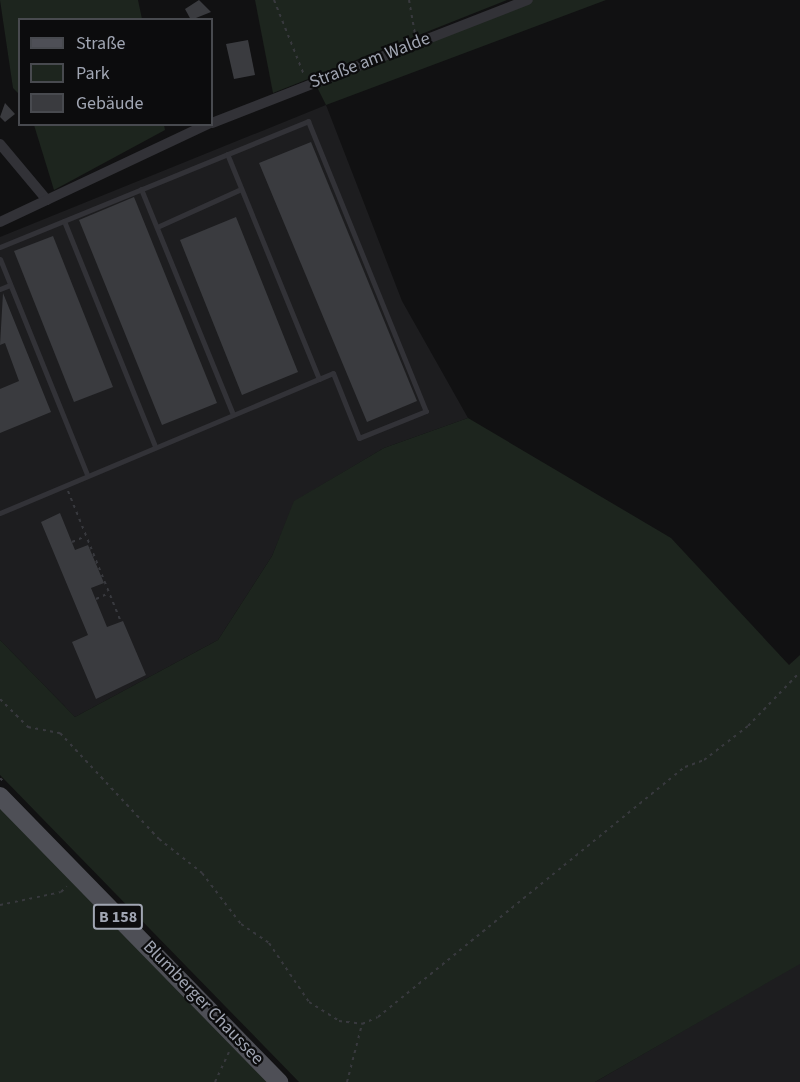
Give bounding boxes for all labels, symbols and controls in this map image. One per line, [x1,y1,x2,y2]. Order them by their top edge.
legend [18,18,213,126]
street label: Straße am Walde [307,28,433,94]
text: Straße [76,31,125,56]
text: Park [76,61,110,86]
text: Gebäude [76,91,144,116]
road number: B 158 [92,904,144,930]
street label: Blumberger Chaussee [138,936,268,1070]

